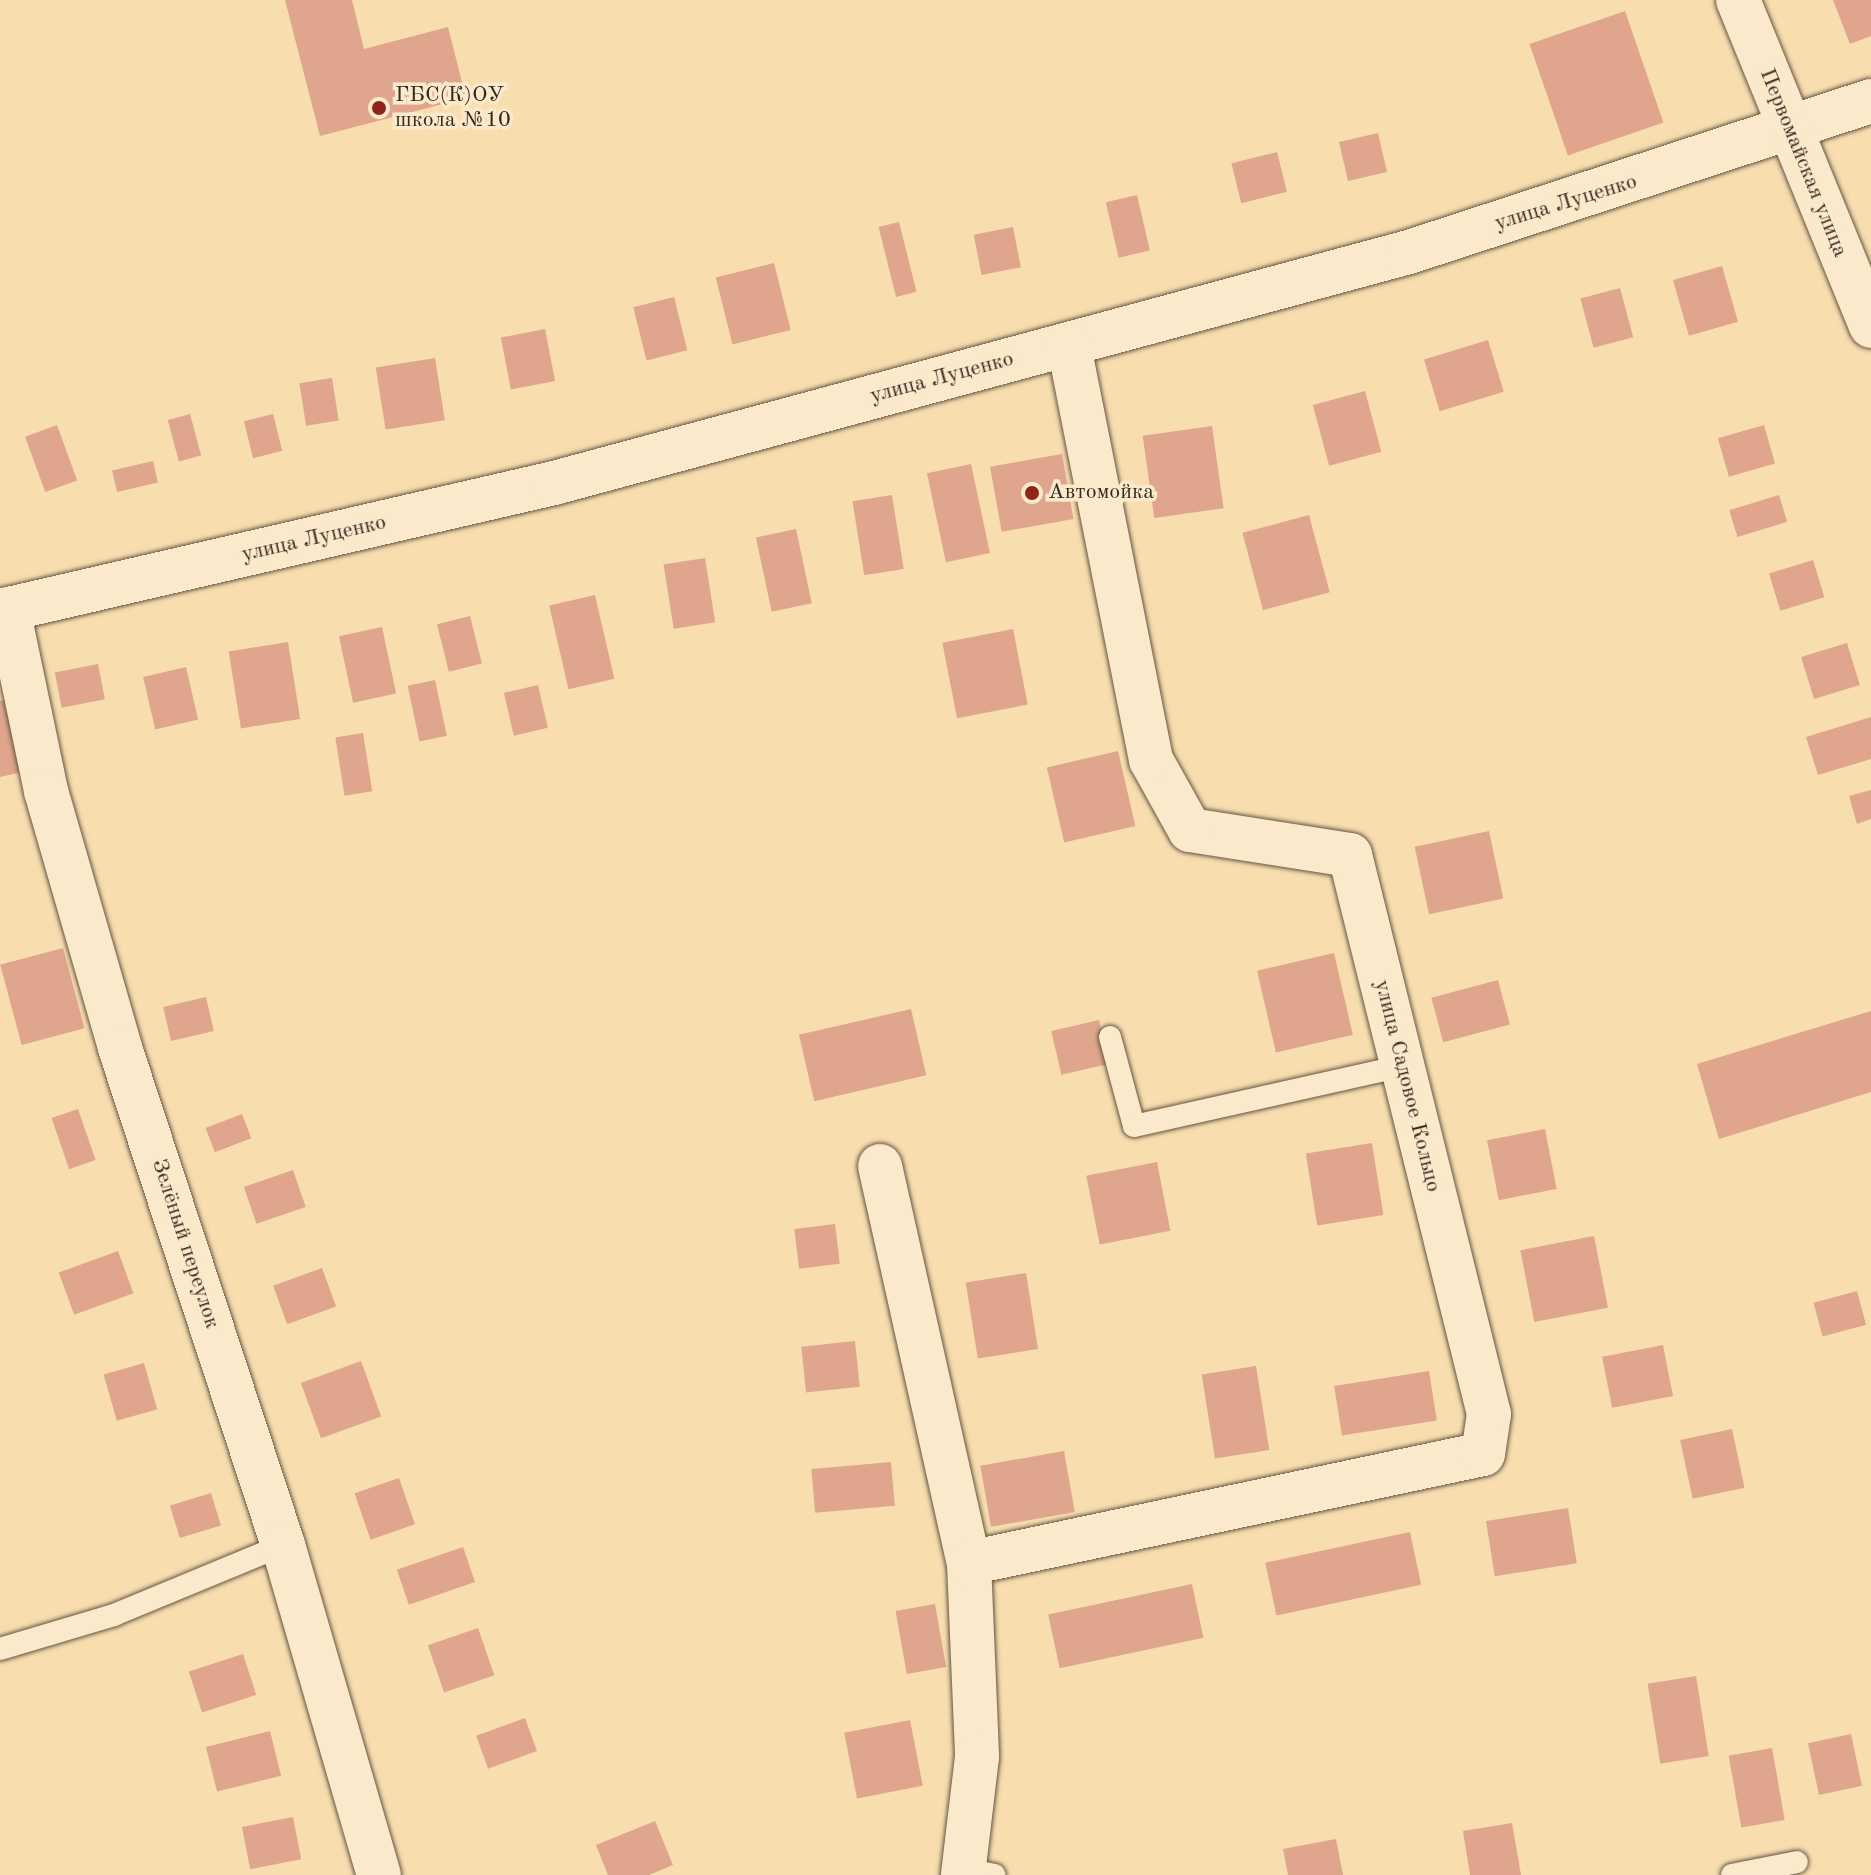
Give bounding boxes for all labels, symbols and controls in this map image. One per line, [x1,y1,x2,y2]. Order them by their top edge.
street label: Первомайская улица [1753,65,1853,261]
place label: ГБС(К)ОУ школа №10 [395,82,511,134]
marker: ГБС(К)ОУ школа №10 [370,99,388,117]
street label: улица Луценко [1492,169,1640,237]
street label: улица Луценко [867,346,1017,410]
place label: Автомойка [1048,480,1154,506]
marker: Автомойка [1023,484,1041,502]
street label: улица Луценко [239,510,389,568]
street label: улица Садовое Кольцо [1368,977,1446,1195]
street label: Зелёный переулок [145,1156,225,1332]

